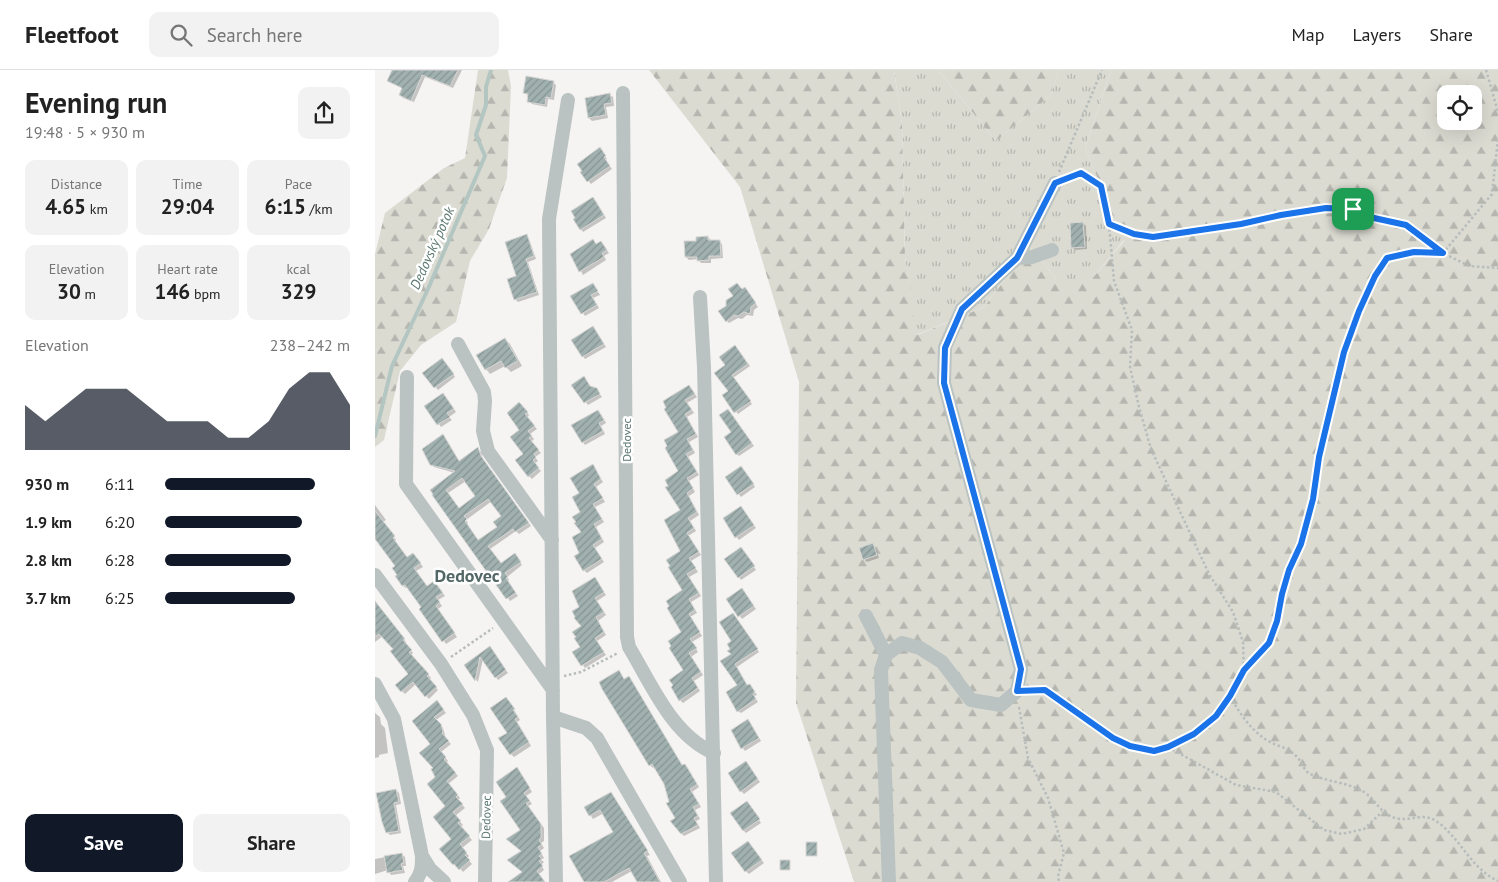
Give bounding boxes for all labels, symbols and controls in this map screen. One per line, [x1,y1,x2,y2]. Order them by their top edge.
search box [149,12,499,57]
text: Fleetfoot [25,19,119,50]
icon: search [167,21,195,49]
text: Search here [207,23,302,47]
text: Map [1292,23,1324,46]
text: Layers [1352,23,1401,46]
text: Share [1429,23,1473,46]
text: Evening run [25,84,167,121]
map controls [1437,85,1482,130]
button: locate [1437,85,1482,130]
button: share [298,87,350,139]
text: 19:48 · 5 × 930 m [25,122,145,142]
text: Distance [51,175,102,193]
text: Time [172,175,203,193]
text: Pace [285,175,312,193]
pin [1332,188,1374,230]
text: 4.65 [45,193,86,220]
text: 29:04 [161,193,214,220]
text: 6:15 [264,193,306,220]
icon: arrive [1339,195,1367,223]
text: km [86,200,108,218]
text: /km [306,200,333,218]
water label: Dedovský potok [406,203,458,292]
text: Elevation [49,260,104,278]
text: Heart rate [157,260,218,278]
text: kcal [287,260,310,278]
text: 30 [57,278,81,305]
text: 146 [155,278,190,305]
text: 329 [281,278,316,305]
text: m [81,285,96,303]
text: bpm [190,285,220,303]
text: Elevation [25,335,89,355]
text: 238–242 m [270,335,350,355]
street label: Dedovec [619,418,634,462]
text: 930 m [25,474,69,494]
text: 6:11 [105,474,135,494]
text: 1.9 km [25,512,72,532]
text: 6:20 [105,512,135,532]
text: 2.8 km [25,550,72,570]
text: 6:28 [105,550,135,570]
district label: Dedovec [434,564,500,587]
text: 3.7 km [25,588,71,608]
text: 6:25 [105,588,135,608]
street label: Dedovec [478,794,494,839]
button: Save [25,814,183,872]
button: Share [193,814,350,872]

